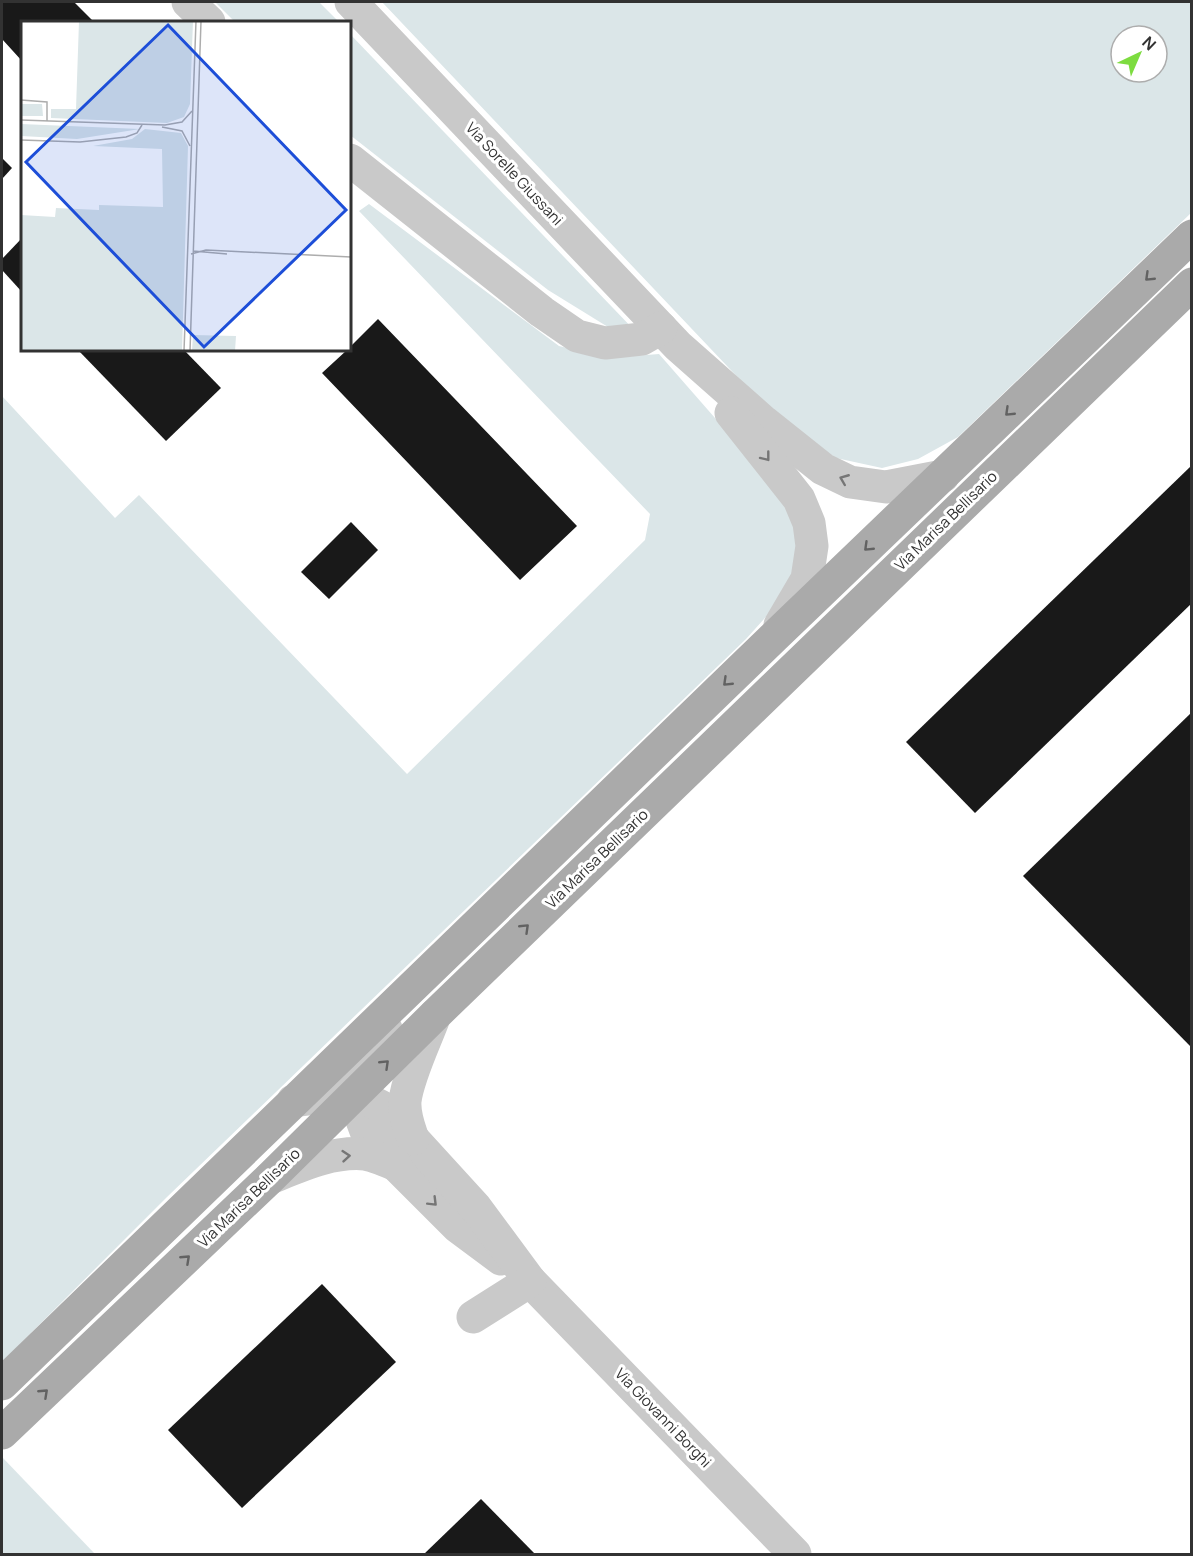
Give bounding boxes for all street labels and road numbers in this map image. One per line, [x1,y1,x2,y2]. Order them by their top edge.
street label: Via Sorelle Giussani [461,117,568,230]
street label: Via Marisa Bellisario [890,466,1002,575]
street label: Via Marisa Bellisario [541,804,653,913]
street label: Via Marisa Bellisario [193,1143,305,1252]
street label: Via Giovanni Borghi [610,1363,716,1472]

